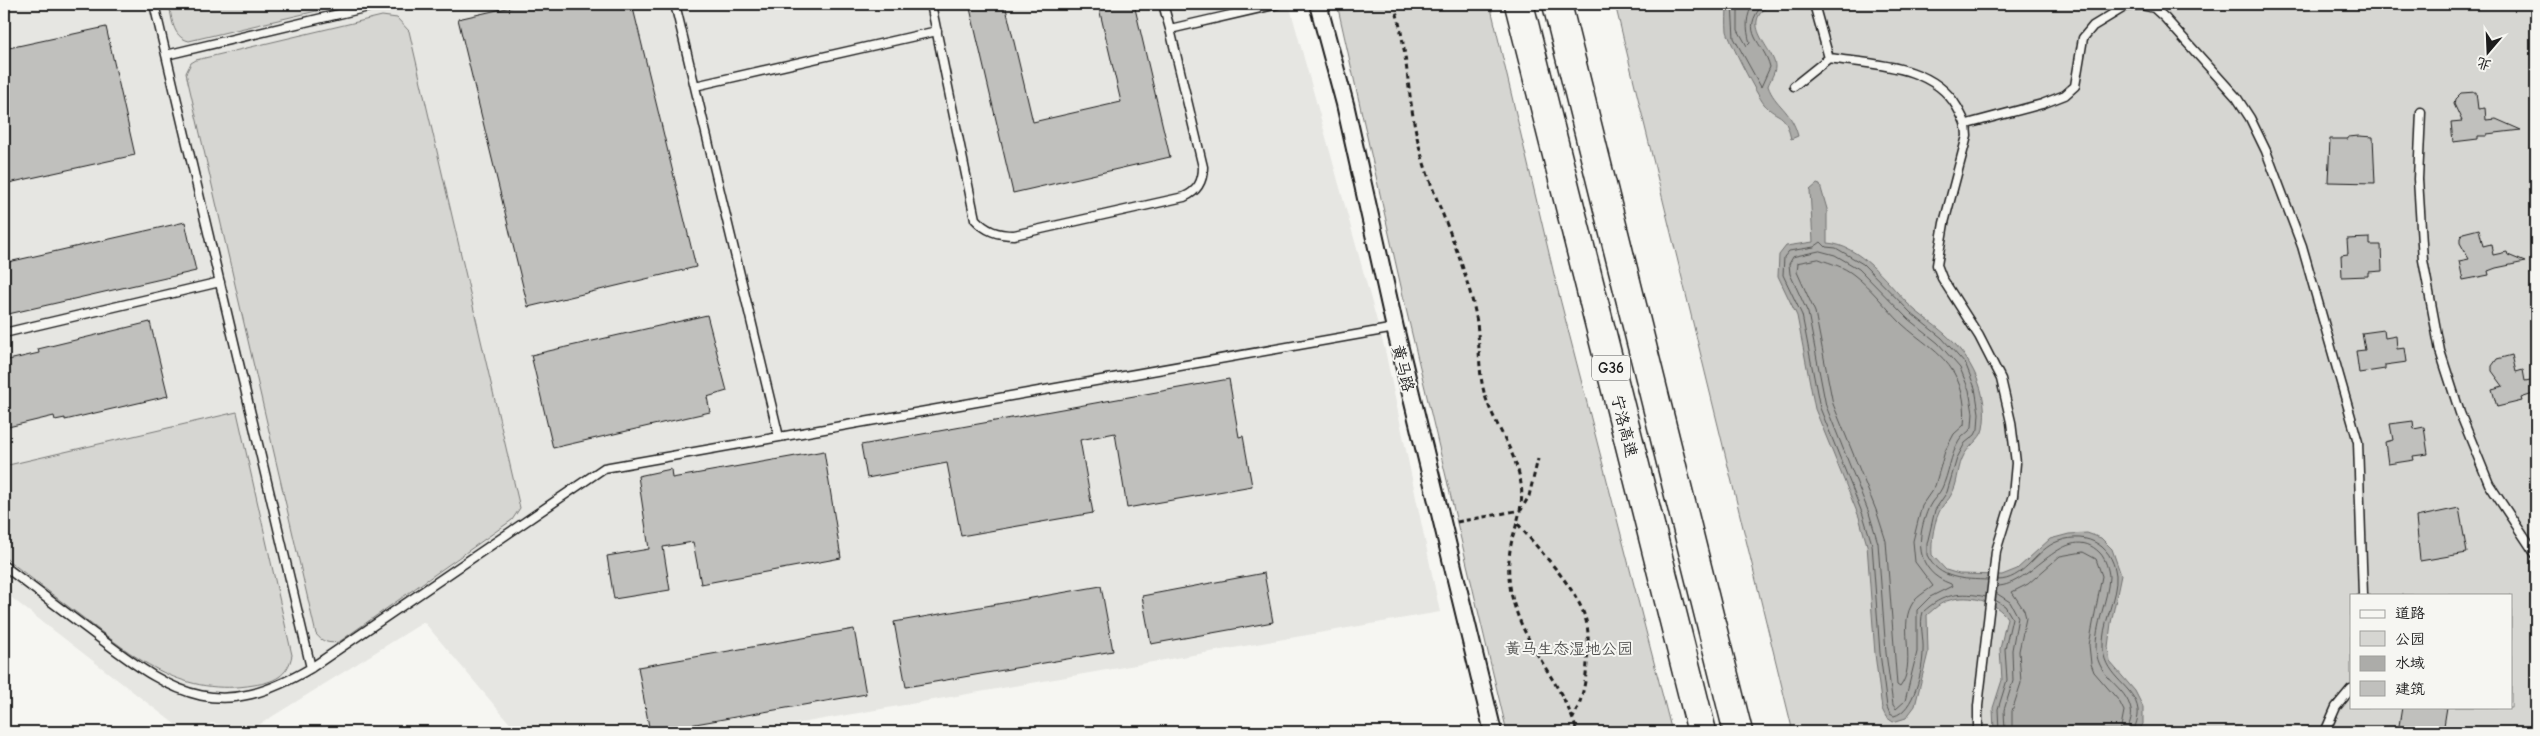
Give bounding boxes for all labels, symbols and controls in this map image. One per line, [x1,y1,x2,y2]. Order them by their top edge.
north arrow [2462,28,2512,78]
text: 北 [2475,54,2493,74]
street label: 黄马路 [1388,343,1418,394]
road number: G36 [1592,356,1630,380]
street label: 宁洛高速 [1608,393,1641,459]
legend [2350,594,2512,708]
text: 道路 [2395,604,2425,622]
text: 公园 [2395,630,2425,648]
park label: 黄马生态湿地公园 [1505,640,1633,658]
text: 水域 [2395,654,2425,672]
text: 建筑 [2395,680,2425,698]

